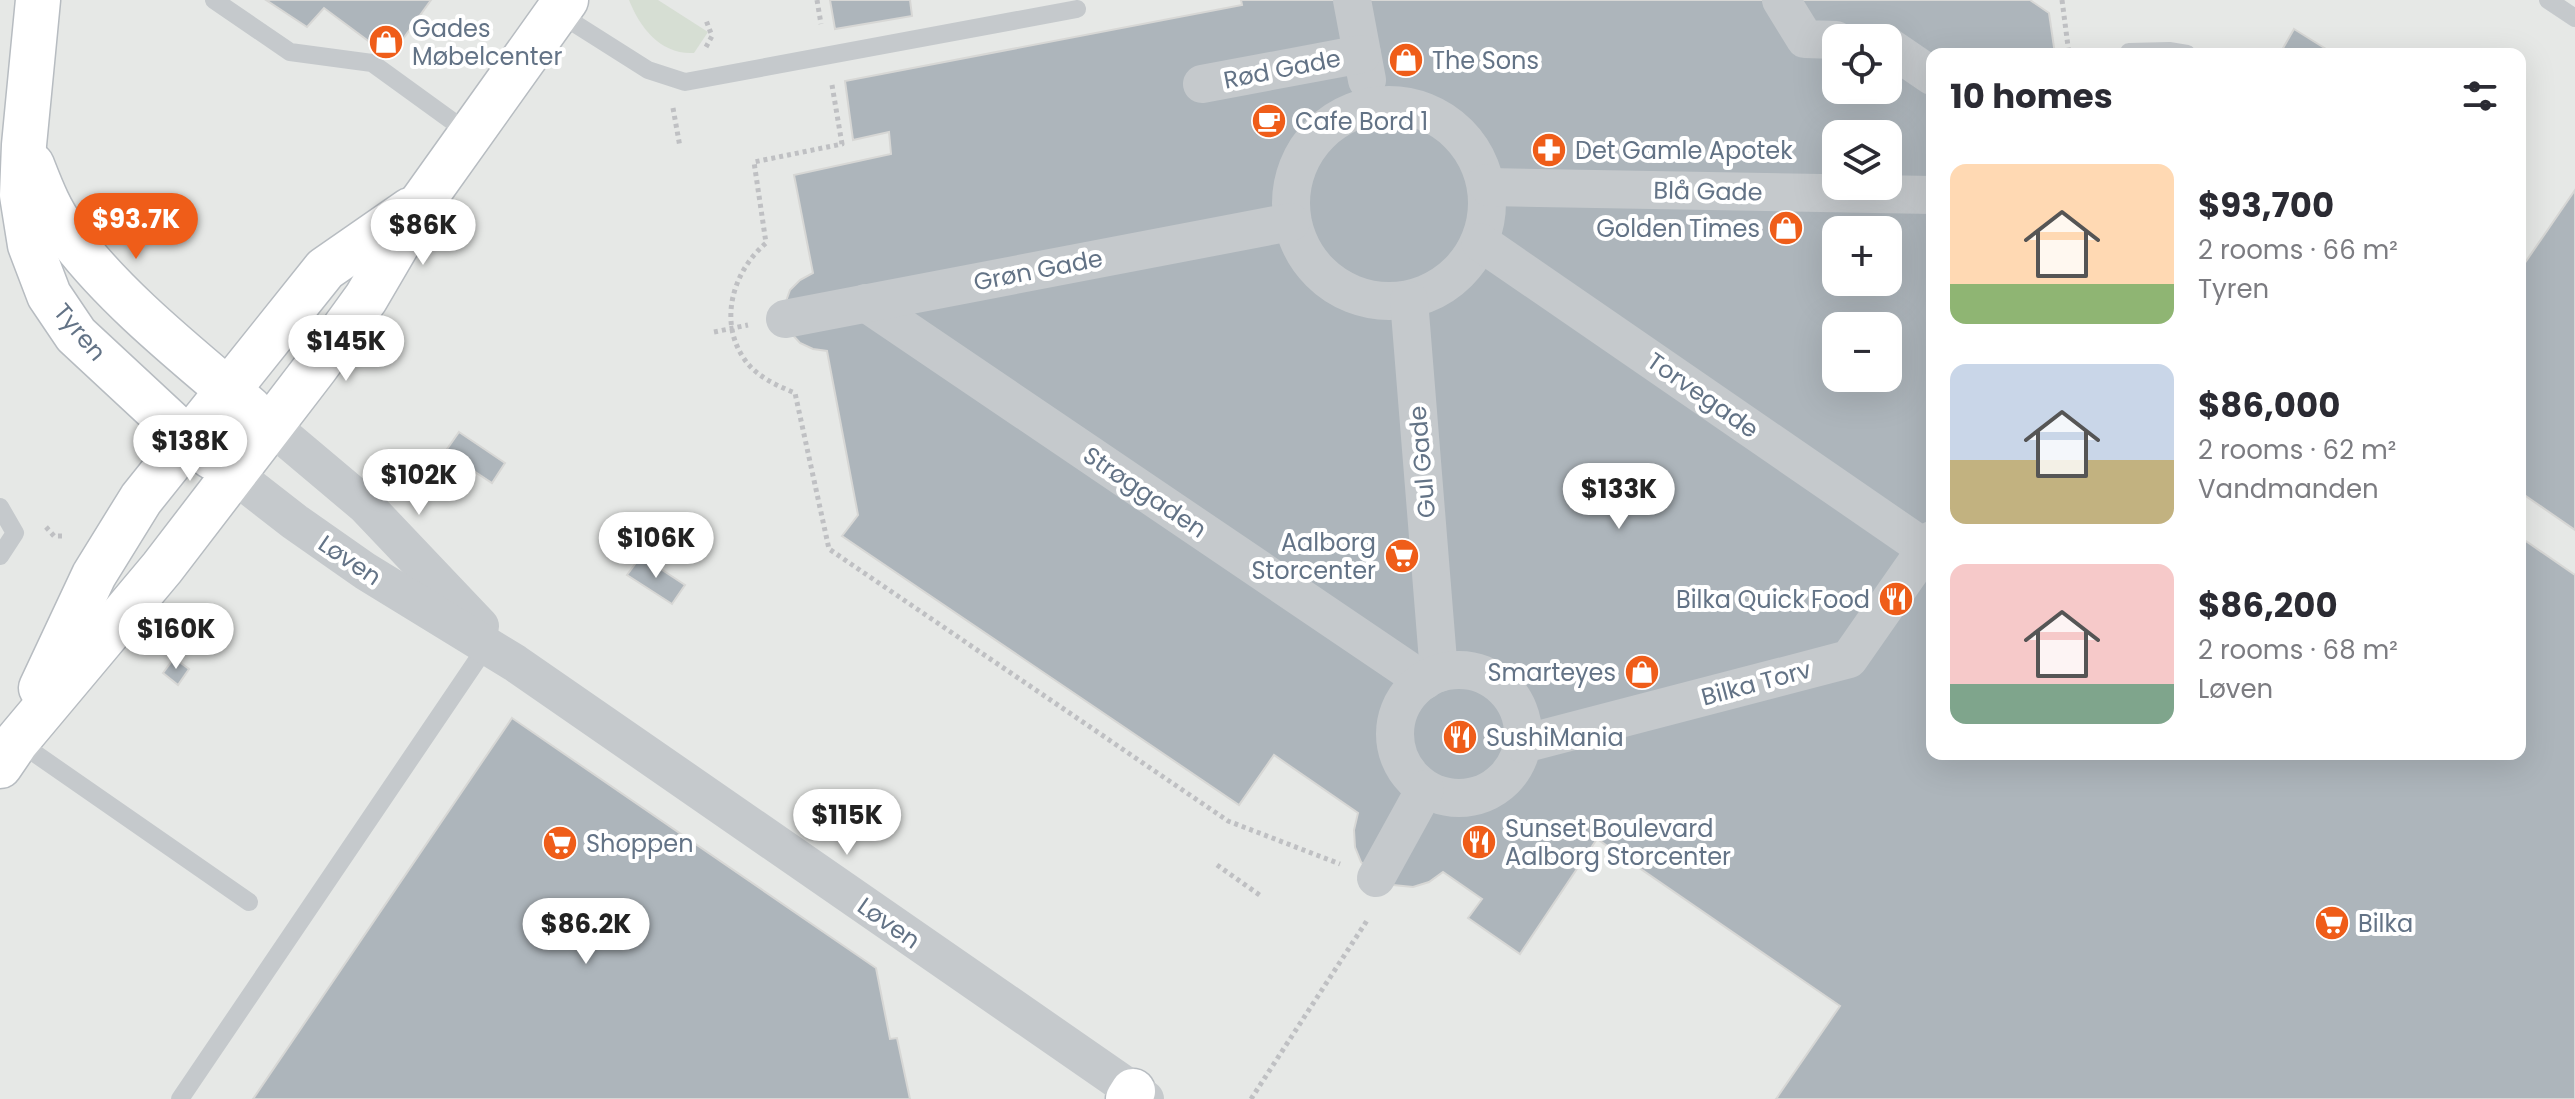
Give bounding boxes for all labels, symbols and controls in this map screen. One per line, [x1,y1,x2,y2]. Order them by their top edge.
place label: Gades Møbelcenter [412,12,562,73]
shop icon: Gades Møbelcenter [367,23,405,61]
map controls [1822,24,1902,392]
button: locate [1822,24,1902,104]
street label: Rød Gade [1221,41,1343,97]
shop icon: The Sons [1387,41,1425,79]
place label: The Sons [1432,44,1539,77]
text: 10 homes [1950,72,2113,120]
icon: filters [2458,74,2502,118]
cafe icon: Cafe Bord 1 [1250,102,1288,140]
place label: Cafe Bord 1 [1295,105,1428,138]
button: layers [1822,120,1902,200]
pharmacy icon: Det Gamle Apotek [1530,131,1568,169]
place label: Det Gamle Apotek [1575,134,1793,167]
street label: Blå Gade [1653,174,1763,208]
text: $93,700 [2198,181,2334,229]
pin: $93.7K [71,193,201,261]
icon: home [2014,196,2110,292]
pin: $86K [376,199,470,267]
text: $93.7K [92,201,180,237]
text: $86K [389,207,457,243]
shop icon: Golden Times [1767,209,1805,247]
place label: Golden Times [1596,212,1760,245]
button: + [1822,216,1902,296]
text: 2 rooms · 66 m² [2198,232,2398,268]
street label: Grøn Gade [971,241,1105,299]
text: Tyren [2198,271,2269,307]
street label: Tyren [46,296,114,368]
button: − [1822,312,1902,392]
pin: $145K [290,315,402,383]
text: $145K [306,323,386,359]
street label: Torvegade [1641,344,1765,446]
text: $86,000 [2198,381,2340,429]
icon: home [2014,396,2110,492]
street label: Gul Gade [1401,405,1443,519]
pin: $138K [134,415,246,483]
text: $138K [151,423,229,459]
text: 2 rooms · 62 m² [2198,432,2396,468]
street label: Strøggaden [1077,439,1213,545]
pin: $102K [363,449,475,517]
text: $102K [381,457,457,493]
pin: $133K [1563,463,1675,531]
text: $133K [1581,471,1657,507]
text: Vandmanden [2198,471,2379,507]
pin: $106K [600,512,712,580]
text: $106K [617,520,695,556]
place label: Aalborg Storcenter [1251,526,1376,587]
street label: Løven [312,527,388,593]
supermarket icon: Aalborg Storcenter [1383,537,1421,575]
restaurant icon: Bilka Quick Food [1877,580,1915,618]
text: $86,200 [2198,581,2338,629]
place label: Bilka Quick Food [1676,583,1870,616]
icon: home [2014,596,2110,692]
pin: $160K [120,603,232,671]
text: $160K [137,611,215,647]
text: 2 rooms · 68 m² [2198,632,2398,668]
street label: Bilka Torv [1698,652,1815,713]
shop icon: Smarteyes [1623,653,1661,691]
place label: Smarteyes [1487,656,1616,689]
text: Løven [2198,671,2273,707]
restaurant icon: SushiMania [1441,718,1479,756]
place label: SushiMania [1486,721,1624,754]
pin: $115K [791,789,903,857]
text: $115K [811,797,883,833]
place label: Sunset Boulevard Aalborg Storcenter [1505,812,1731,873]
restaurant icon: Sunset Boulevard Aalborg Storcenter [1460,823,1498,861]
supermarket icon: Shoppen [541,824,579,862]
place label: Shoppen [586,827,694,860]
street label: Løven [851,890,927,956]
pin: $86.2K [521,898,651,966]
supermarket icon: Bilka [2313,904,2351,942]
text: $86.2K [541,906,631,942]
place label: Bilka [2358,907,2413,940]

